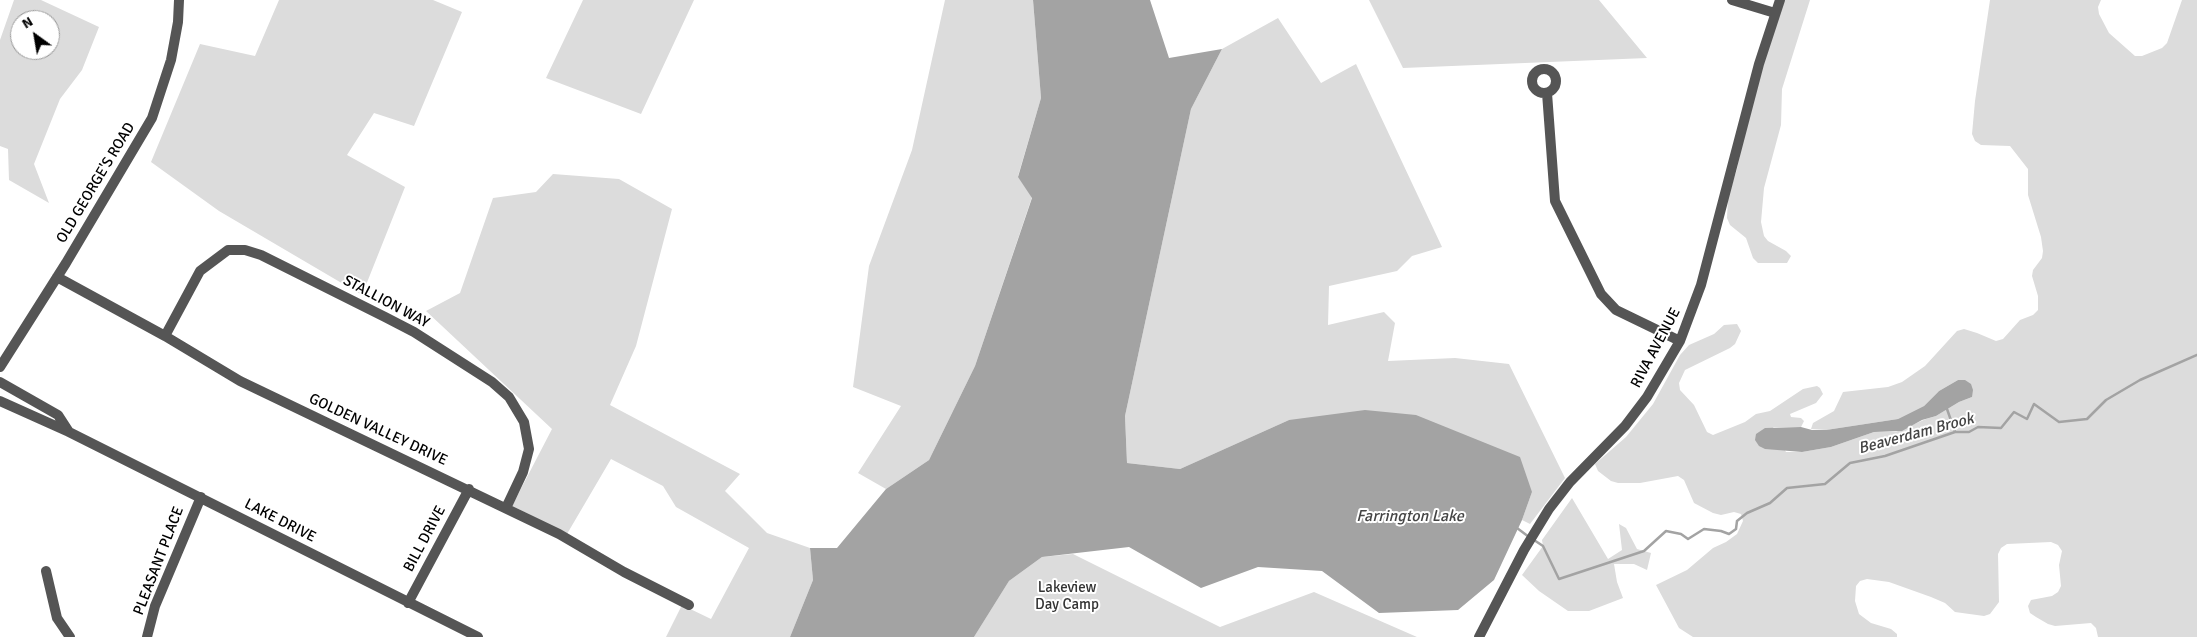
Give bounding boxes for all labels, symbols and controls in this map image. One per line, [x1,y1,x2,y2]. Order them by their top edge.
north arrow [10,10,60,60]
text: N [19,13,36,32]
street label: OLD GEORGE'S ROAD [53,119,139,247]
street label: STALLION WAY [340,272,432,332]
street label: RIVA AVENUE [1627,305,1685,391]
street label: GOLDEN VALLEY DRIVE [306,390,450,470]
water label: Beaverdam Brook [1856,409,1976,459]
street label: LAKE DRIVE [241,495,319,547]
street label: BILL DRIVE [400,503,450,575]
street label: PLEASANT PLACE [130,504,188,618]
water label: Farrington Lake [1356,507,1464,527]
park label: Lakeview Day Camp [1035,579,1099,614]

